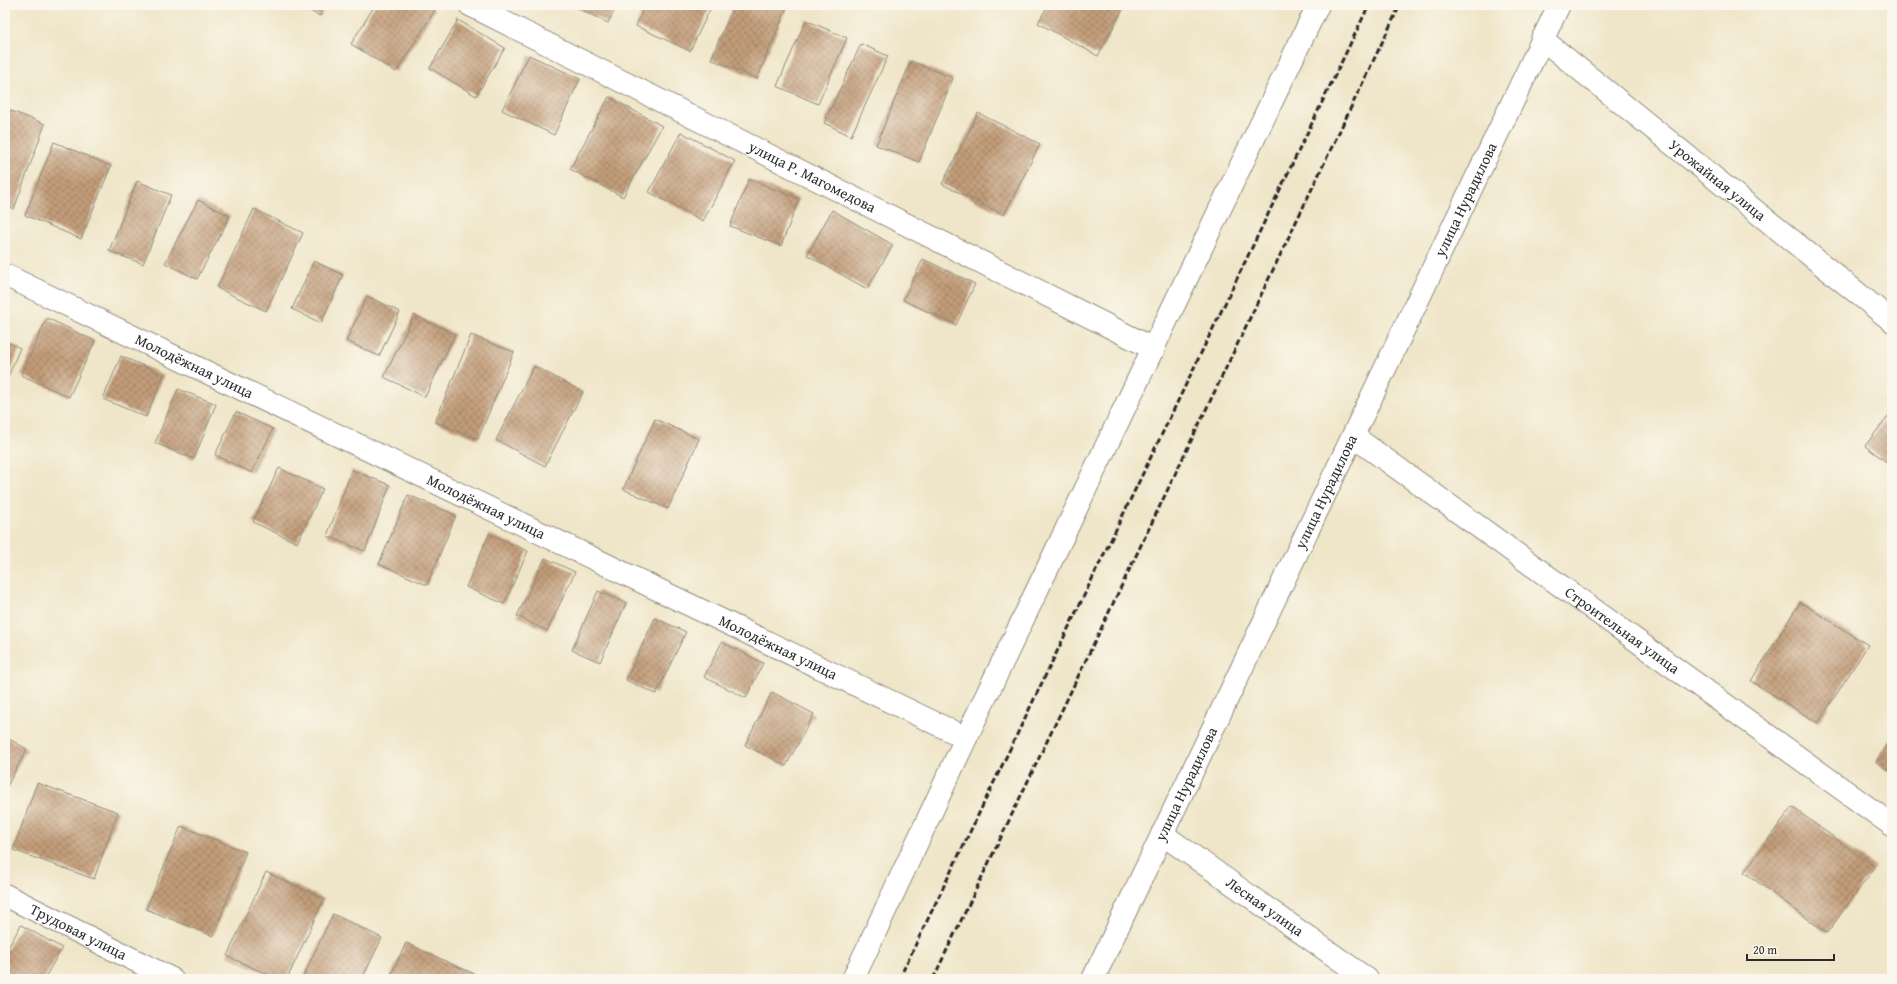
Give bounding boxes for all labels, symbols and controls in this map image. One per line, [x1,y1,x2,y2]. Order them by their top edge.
street label: Урожайная улица [1664,134,1771,226]
street label: улица Р. Магомедова [744,135,880,218]
street label: улица Нурадилова [1429,138,1502,261]
street label: Молодёжная улица [132,328,258,403]
street label: улица Нурадилова [1289,430,1362,553]
street label: Молодёжная улица [424,469,550,544]
street label: Строительная улица [1561,581,1685,679]
street label: Молодёжная улица [716,610,842,685]
street label: улица Нурадилова [1149,723,1222,845]
street label: Лесная улица [1222,872,1309,942]
street label: Трудовая улица [26,898,131,965]
scale bar [1747,936,1834,962]
text: 20 m [1753,941,1777,958]

